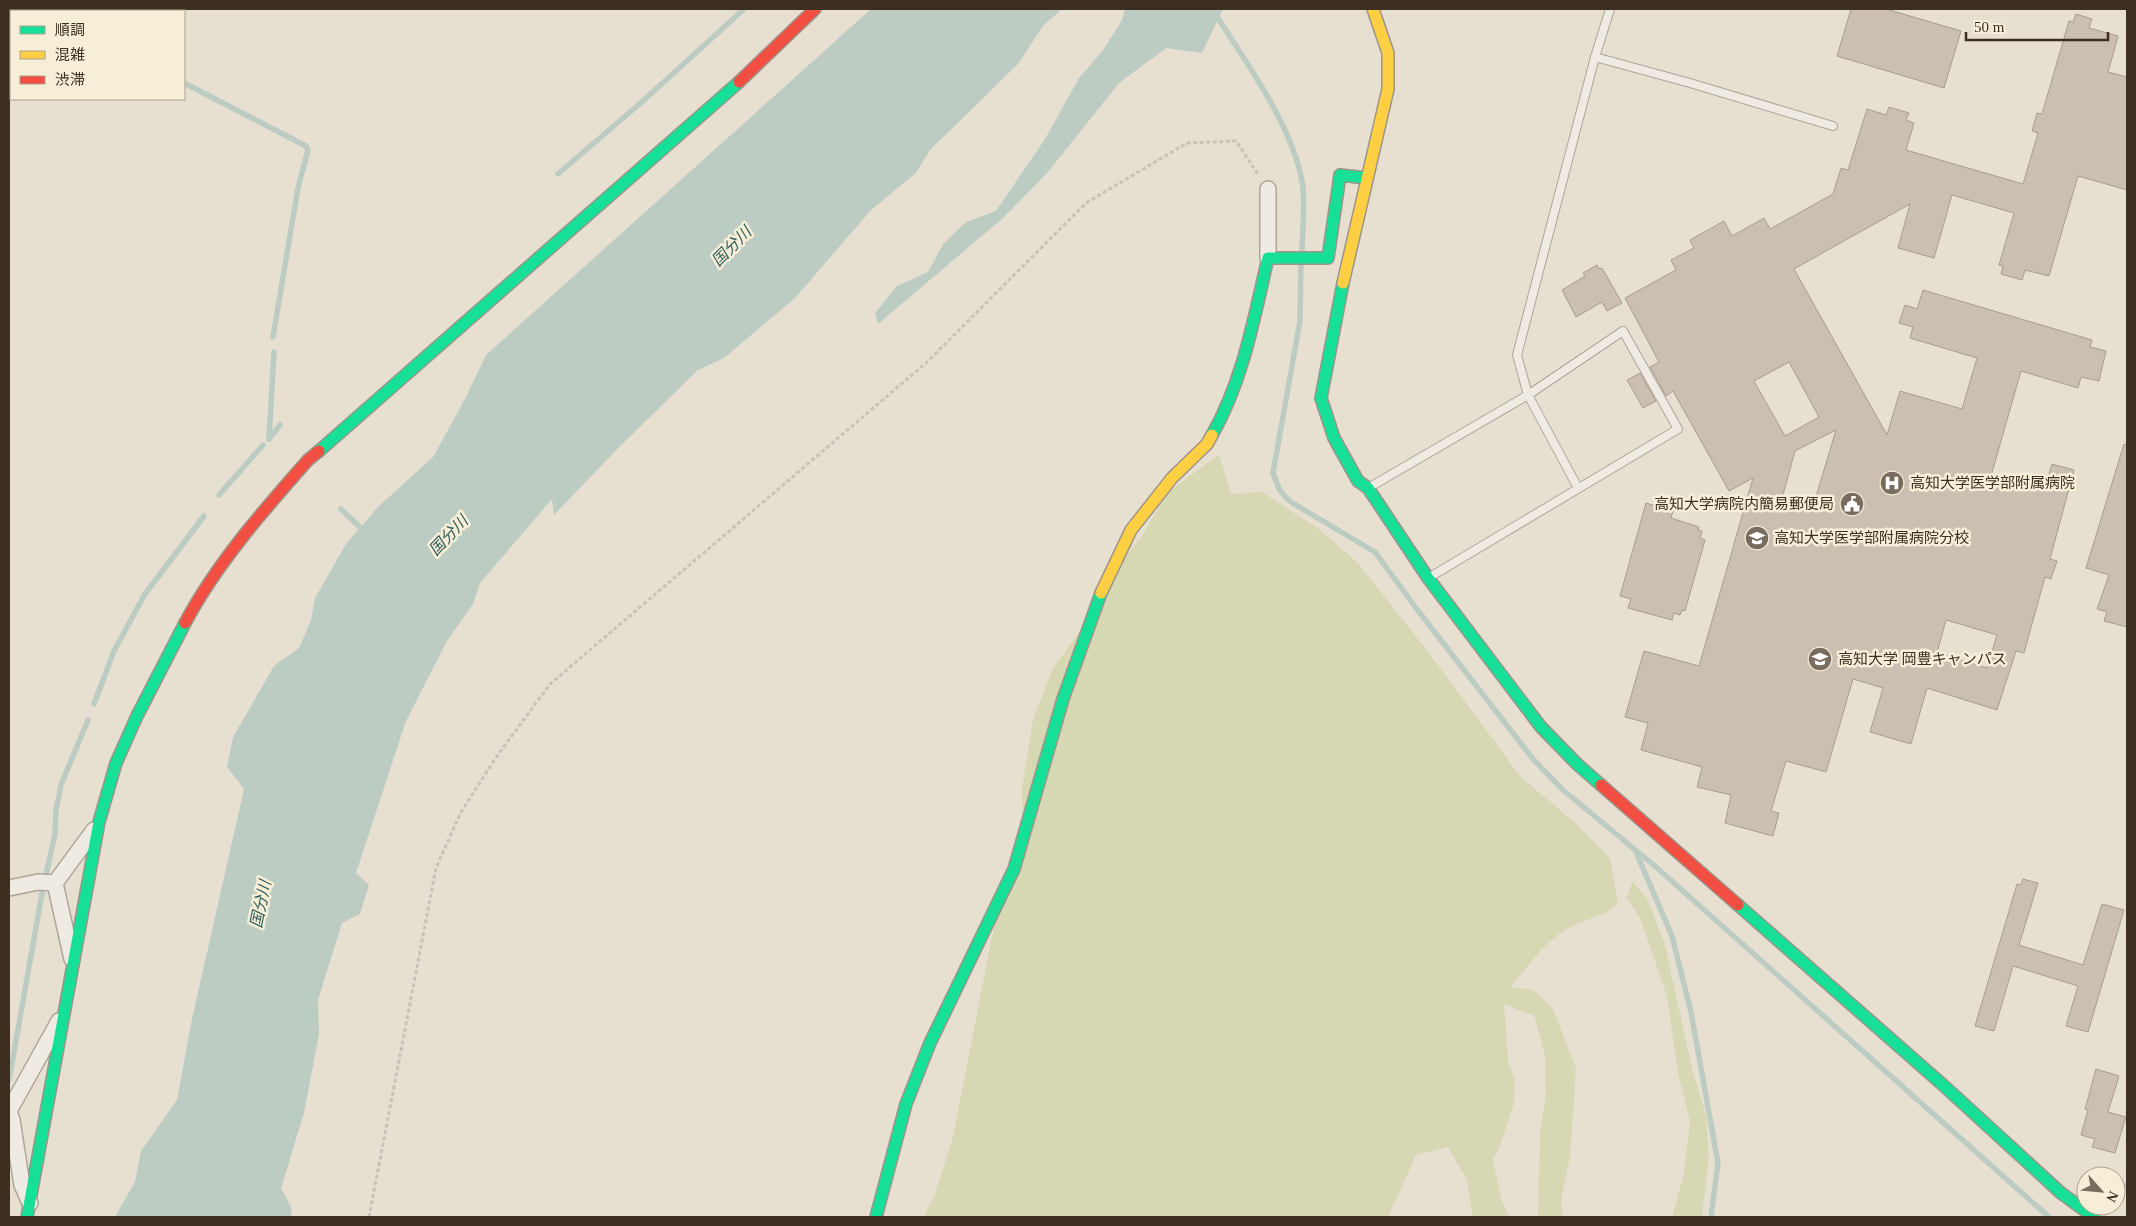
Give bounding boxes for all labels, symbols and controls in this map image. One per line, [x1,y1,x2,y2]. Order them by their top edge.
legend [10,10,185,100]
scale bar [1966,10,2108,42]
text: 50 m [1974,19,2005,35]
text: 順調 [55,22,85,38]
text: 混雑 [55,47,85,63]
text: 渋滞 [55,72,85,88]
water label: 国分川 [708,222,756,269]
hospital icon: 高知大学医学部附属病院 [1879,470,1905,496]
place label: 高知大学医学部附属病院 [1910,474,2075,491]
public building icon: 高知大学病院内簡易郵便局 [1839,491,1865,517]
place label: 高知大学病院内簡易郵便局 [1654,496,1834,512]
water label: 国分川 [426,511,473,559]
school or university icon: 高知大学医学部附属病院分校 [1744,525,1770,551]
place label: 高知大学医学部附属病院分校 [1774,529,1969,546]
school or university icon: 高知大学 岡豊キャンパス [1807,646,1833,672]
place label: 高知大学 岡豊キャンパス [1838,651,2007,667]
water label: 国分川 [247,877,274,929]
north arrow [2076,1166,2126,1216]
text: N [2103,1189,2121,1205]

